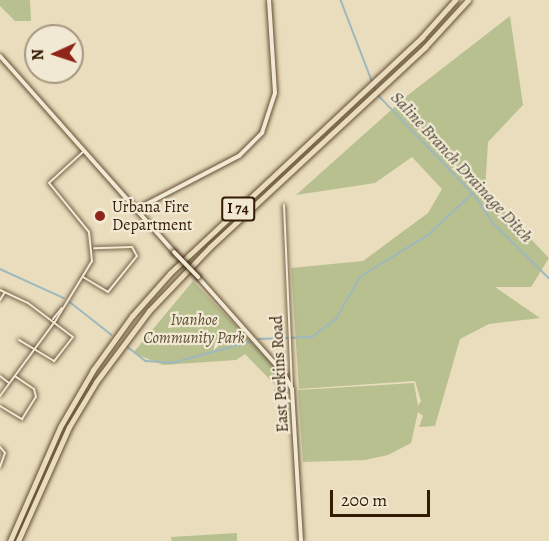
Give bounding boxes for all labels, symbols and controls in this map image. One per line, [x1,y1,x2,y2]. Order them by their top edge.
north arrow [24,24,84,84]
text: N [27,48,49,61]
water label: Saline Branch Drainage Ditch [386,87,538,247]
place label: Urbana Fire Department [112,197,192,235]
road number: I 74 [220,197,256,221]
marker: Urbana Fire Department [93,209,107,223]
park label: Ivanhoe Community Park [143,310,245,348]
street label: East Perkins Road [267,315,293,433]
scale bar [333,478,434,516]
text: 200 m [341,488,387,512]

